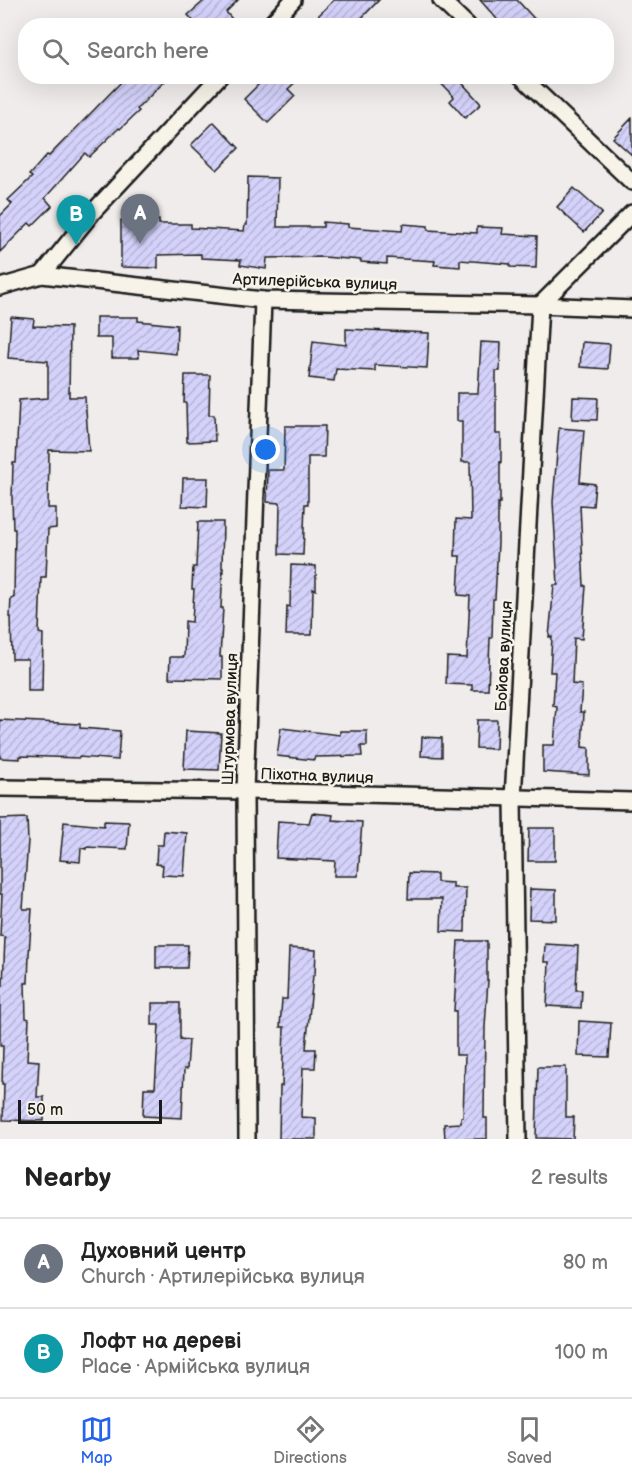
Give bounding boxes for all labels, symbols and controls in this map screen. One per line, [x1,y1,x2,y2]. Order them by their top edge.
search box [18,18,614,84]
icon: search [39,35,72,68]
text: Search here [87,38,209,65]
pin: A [120,194,160,244]
pin: B [56,196,96,245]
street label: Артилерійська вулиця [231,270,398,295]
your location [251,435,280,464]
street label: Бойова вулиця [492,600,517,712]
street label: Штурмова вулиця [219,652,242,786]
street label: Піхотна вулиця [260,765,374,788]
scale bar [18,1097,162,1124]
text: 50 m [27,1101,63,1120]
text: Nearby [24,1163,111,1194]
text: 2 results [531,1166,608,1190]
text: Духовний центр [81,1238,246,1265]
text: A [37,1251,50,1275]
text: 80 m [563,1251,608,1275]
text: Church · Артилерійська вулиця [81,1265,365,1289]
text: Лофт на дереві [81,1328,242,1355]
text: B [36,1341,51,1365]
text: 100 m [555,1341,608,1365]
text: Place · Армійська вулиця [81,1355,310,1379]
tab: Map [80,1413,113,1468]
tab: Directions [273,1413,347,1468]
tab: Saved [507,1413,552,1468]

